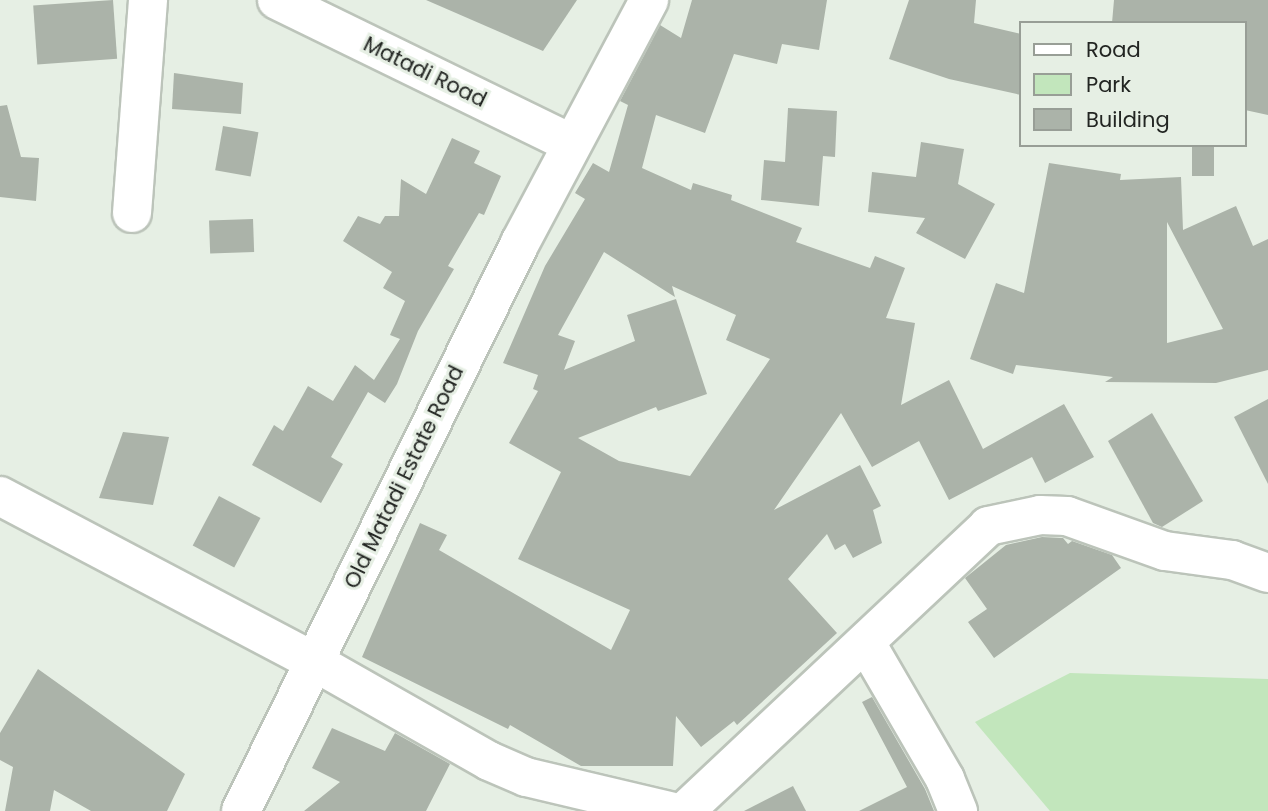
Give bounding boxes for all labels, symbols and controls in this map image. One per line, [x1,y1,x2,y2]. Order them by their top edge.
legend [1020,21,1247,147]
street label: Matadi Road [359,31,491,113]
text: Road [1086,35,1141,64]
text: Park [1086,70,1131,99]
text: Building [1086,105,1170,134]
street label: Old Matadi Estate Road [339,361,469,593]

